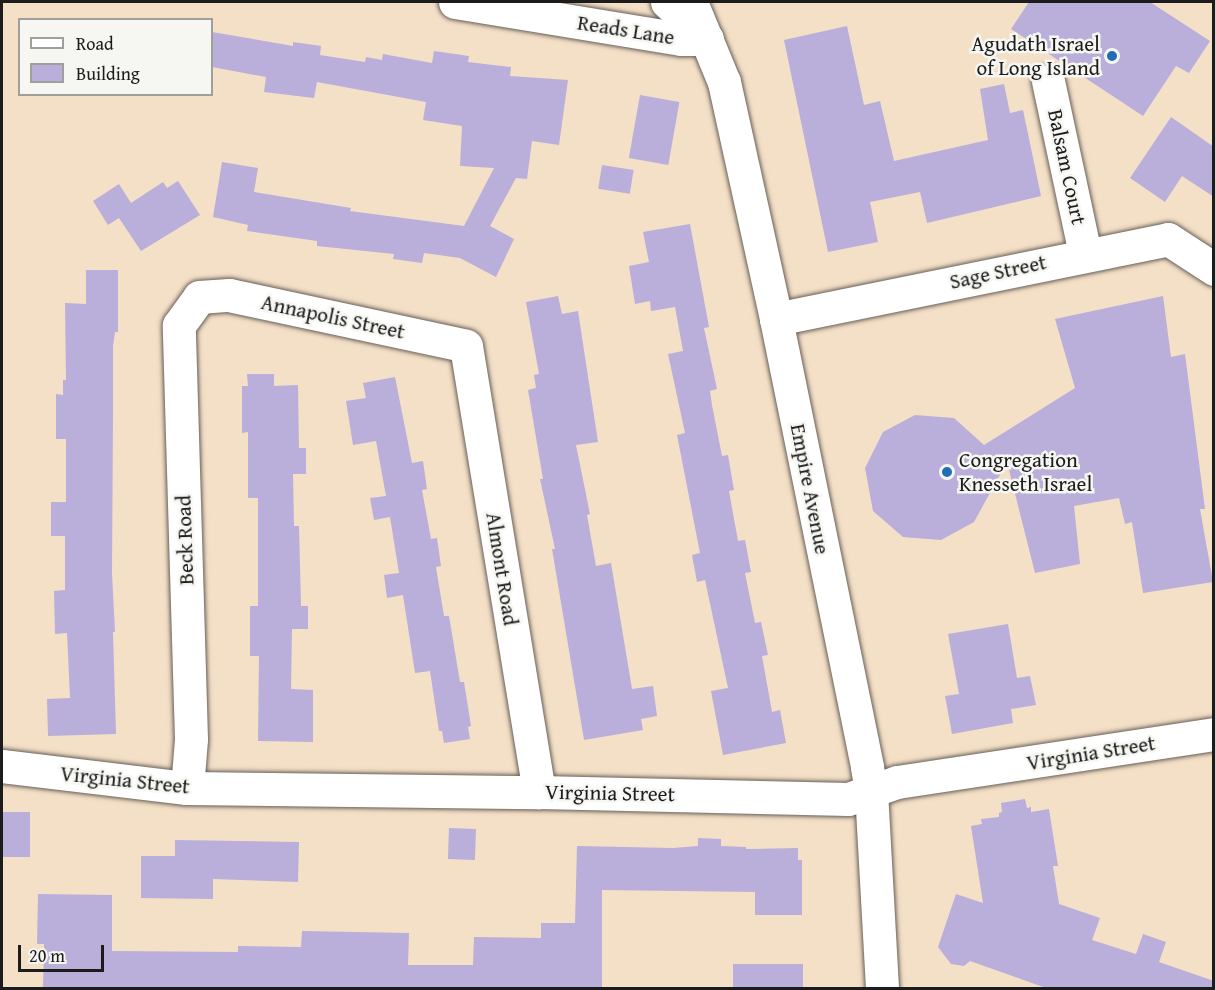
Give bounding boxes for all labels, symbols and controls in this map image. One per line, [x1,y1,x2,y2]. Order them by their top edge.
street label: Reads Lane [576,10,676,50]
legend [18,18,213,96]
text: Road [76,30,114,57]
place label: Agudath Israel of Long Island [972,31,1100,81]
marker: Agudath Israel of Long Island [1105,49,1119,63]
text: Building [76,60,140,87]
street label: Balsam Court [1042,107,1092,227]
street label: Sage Street [947,249,1049,295]
street label: Annapolis Street [259,289,407,345]
street label: Empire Avenue [785,422,835,556]
place label: Congregation Knesseth Israel [959,447,1092,497]
marker: Congregation Knesseth Israel [940,465,954,479]
street label: Beck Road [171,495,199,585]
street label: Almont Road [481,511,523,627]
street label: Virginia Street [1025,730,1157,776]
street label: Virginia Street [59,761,191,799]
street label: Virginia Street [545,779,675,807]
scale bar [21,933,106,971]
text: 20 m [29,942,65,969]

